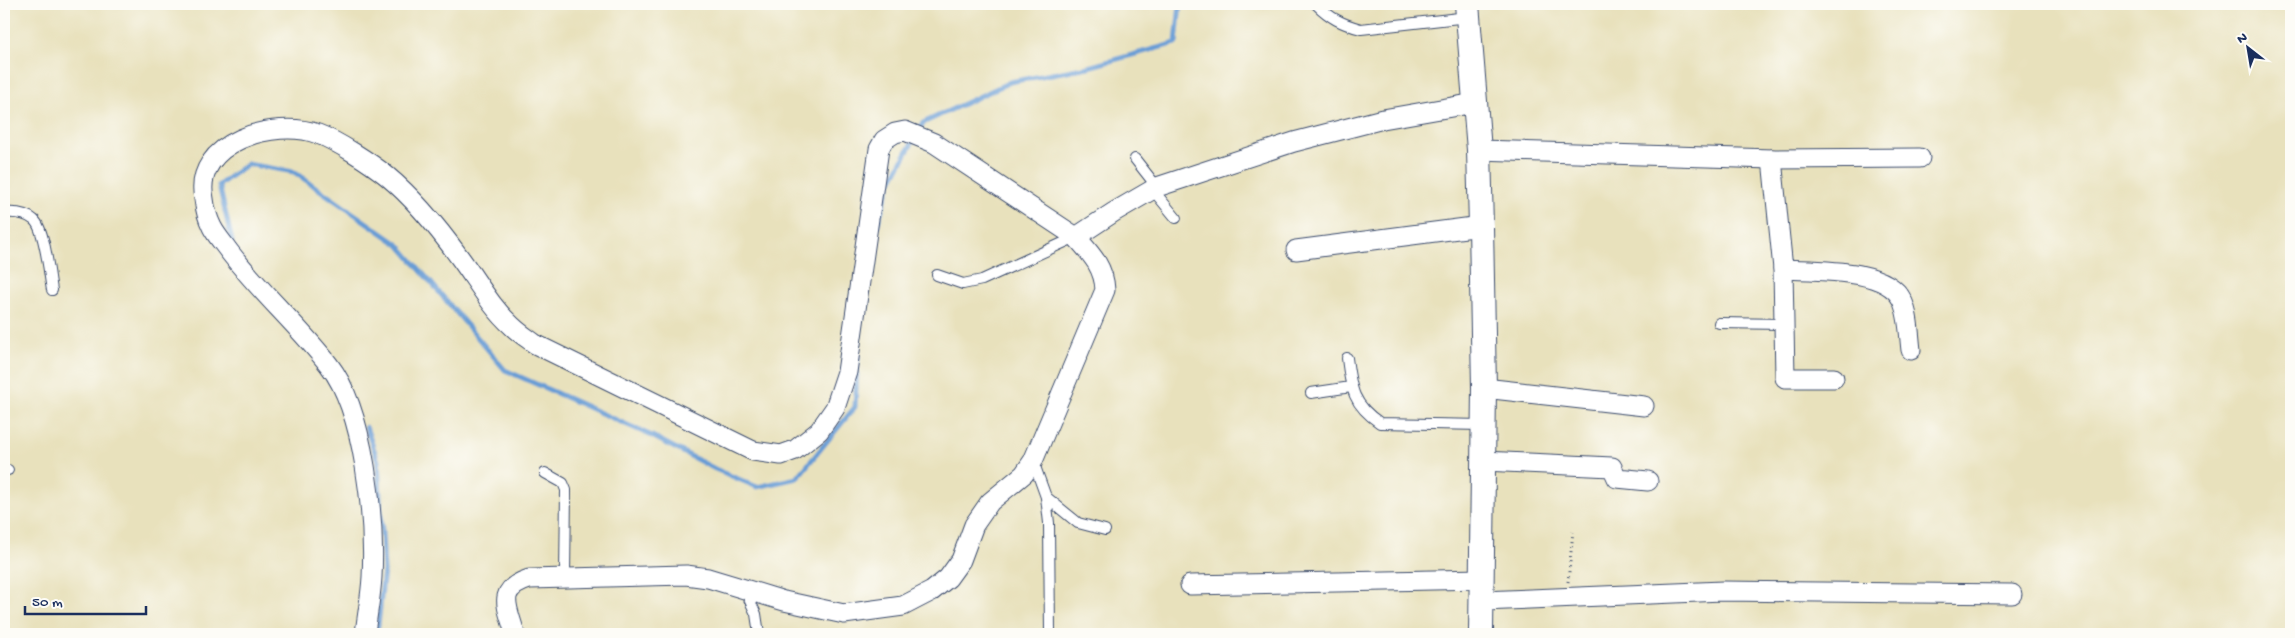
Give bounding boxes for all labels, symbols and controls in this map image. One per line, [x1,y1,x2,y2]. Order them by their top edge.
north arrow [2222,22,2272,72]
text: N [2234,29,2251,49]
scale bar [25,583,146,615]
text: 50 m [32,594,63,612]

